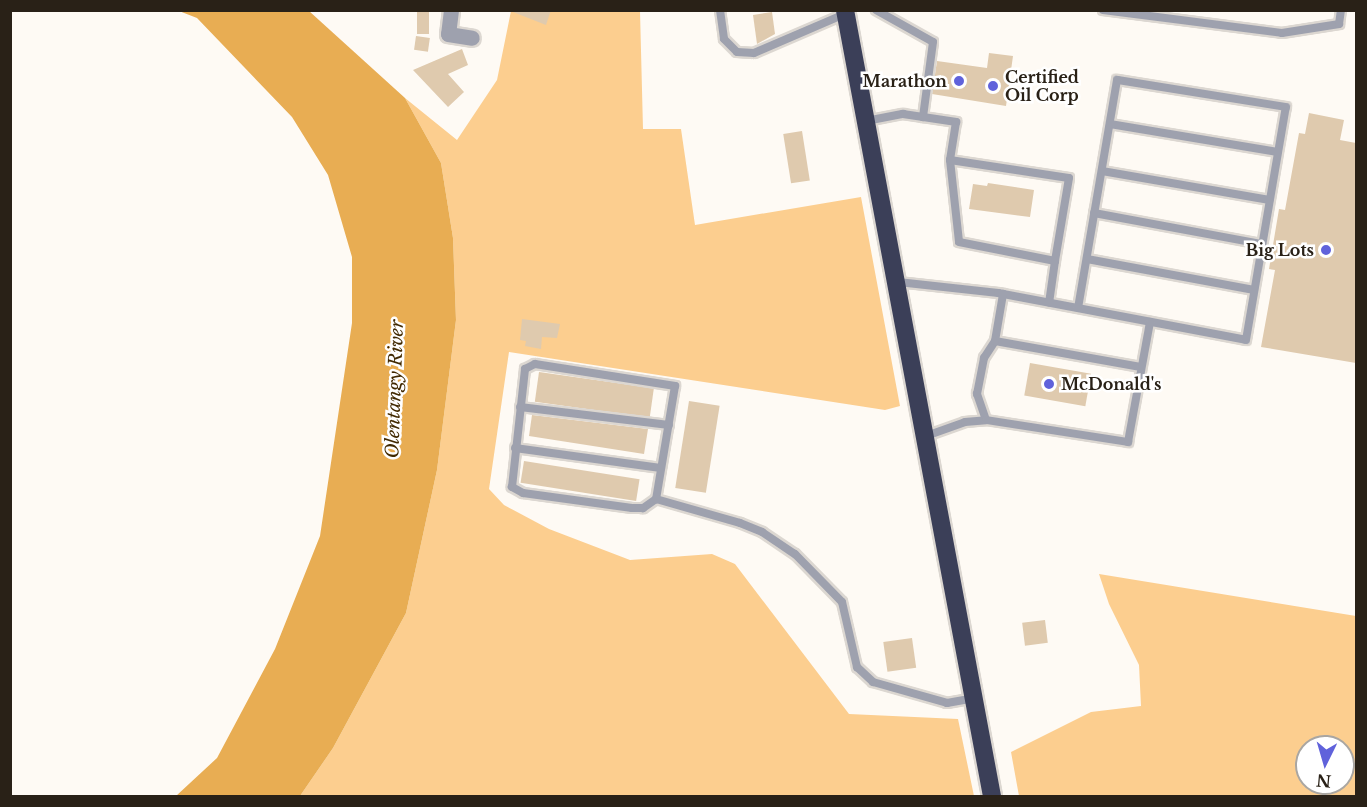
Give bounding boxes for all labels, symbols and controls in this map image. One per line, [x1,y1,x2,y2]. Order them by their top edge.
place label: Certified Oil Corp [1005,67,1079,105]
place label: Marathon [863,71,947,91]
marker: Marathon [952,74,966,88]
marker: Certified Oil Corp [986,79,1000,93]
place label: Big Lots [1245,240,1314,260]
marker: Big Lots [1319,243,1333,257]
water label: Olentangy River [382,319,408,459]
place label: McDonald's [1061,374,1162,394]
marker: McDonald's [1042,377,1056,391]
north arrow [1295,735,1355,795]
text: N [1315,770,1332,792]

